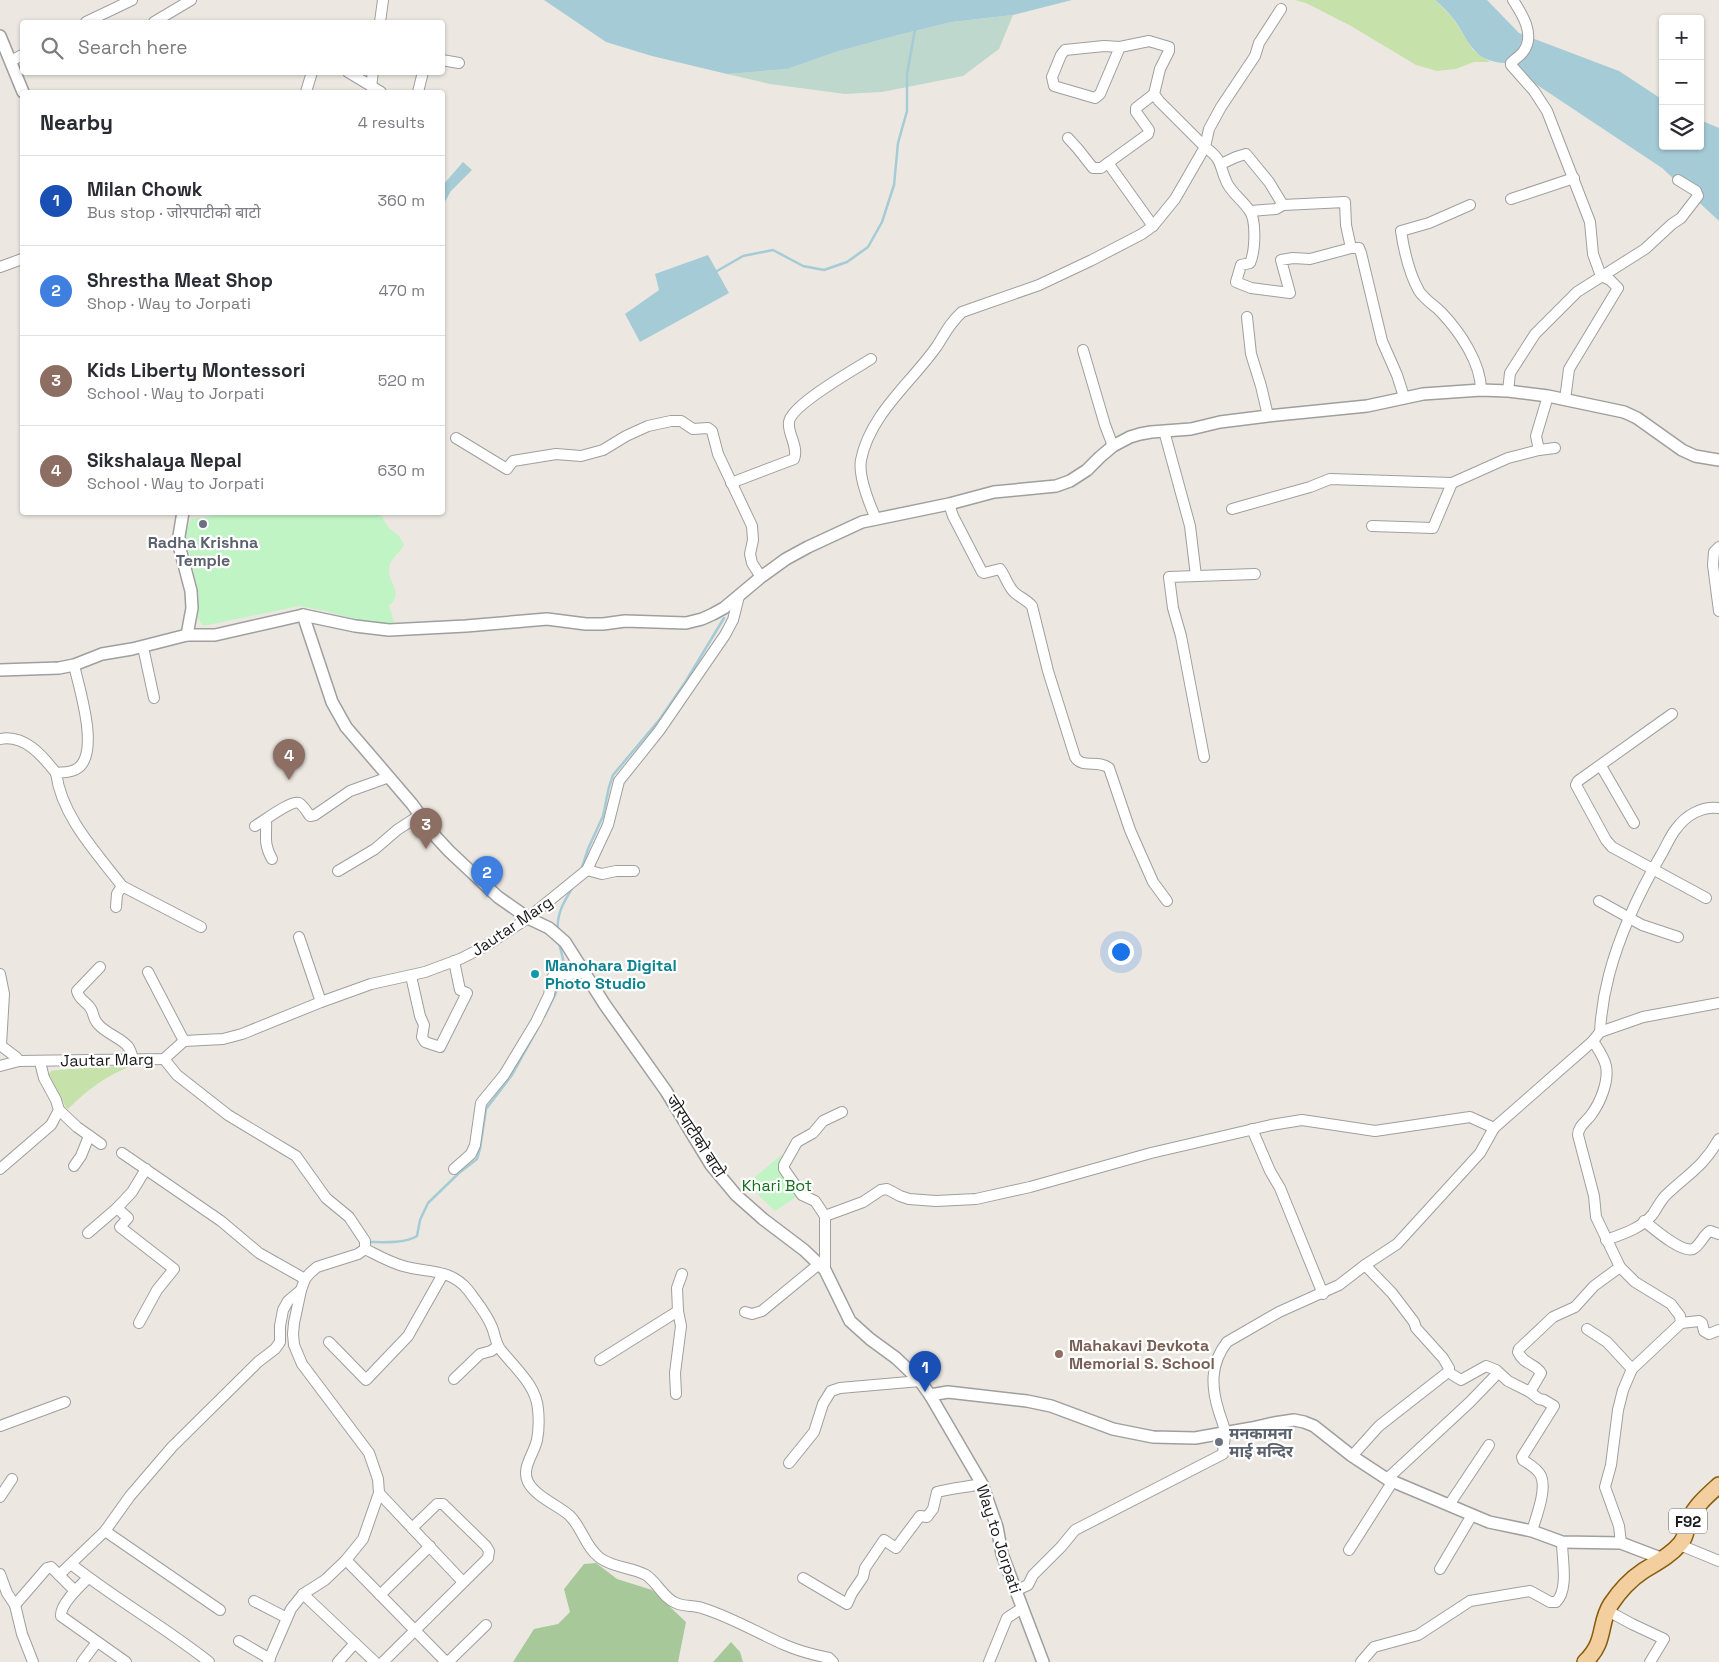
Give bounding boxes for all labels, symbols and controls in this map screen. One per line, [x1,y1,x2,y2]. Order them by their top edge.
map controls [1659,15,1704,150]
button: + [1659,15,1704,60]
search box [20,20,445,75]
icon: search [38,34,66,62]
text: Search here [78,35,188,60]
button: − [1659,60,1704,105]
button: layers [1659,105,1704,150]
text: Nearby [40,109,113,136]
text: 4 results [358,112,425,133]
text: Milan Chowk [87,177,203,202]
text: 1 [52,190,60,211]
text: 360 m [377,190,425,211]
text: Bus stop · जोरपाटीको बाटो [87,202,261,223]
text: Shrestha Meat Shop [87,268,273,293]
text: 2 [51,280,61,301]
text: 470 m [378,280,425,301]
text: Shop · Way to Jorpati [87,293,251,314]
text: Kids Liberty Montessori [87,358,305,383]
text: 3 [51,370,61,391]
text: 520 m [378,370,425,391]
text: School · Way to Jorpati [87,383,264,404]
text: Sikshalaya Nepal [87,448,242,473]
text: 4 [51,460,61,481]
text: 630 m [377,460,425,481]
text: School · Way to Jorpati [87,473,264,494]
marker: Radha Krishna Temple [197,518,209,530]
place label: Radha Krishna Temple [148,532,258,571]
pin: 4 [273,739,305,780]
pin: 3 [410,808,442,849]
pin: 2 [471,856,503,897]
street label: Jautar Marg [467,891,557,961]
your location [1108,939,1134,965]
place label: Manohara Digital Photo Studio [545,955,677,994]
marker: Manohara Digital Photo Studio [529,968,541,980]
street label: Jautar Marg [60,1049,154,1071]
street label: जोरपाटीको बाटो [662,1091,731,1182]
park label: Khari Bot [742,1175,812,1196]
place label: Mahakavi Devkota Memorial S. School [1069,1335,1215,1374]
marker: Mahakavi Devkota Memorial S. School [1053,1348,1065,1360]
pin: 1 [909,1351,941,1392]
place label: मनकामना माई मन्दिर [1229,1423,1294,1462]
marker: मनकामना माई मन्दिर [1213,1436,1225,1448]
street label: Way to Jorpati [972,1482,1026,1596]
road number: F92 [1669,1508,1707,1534]

